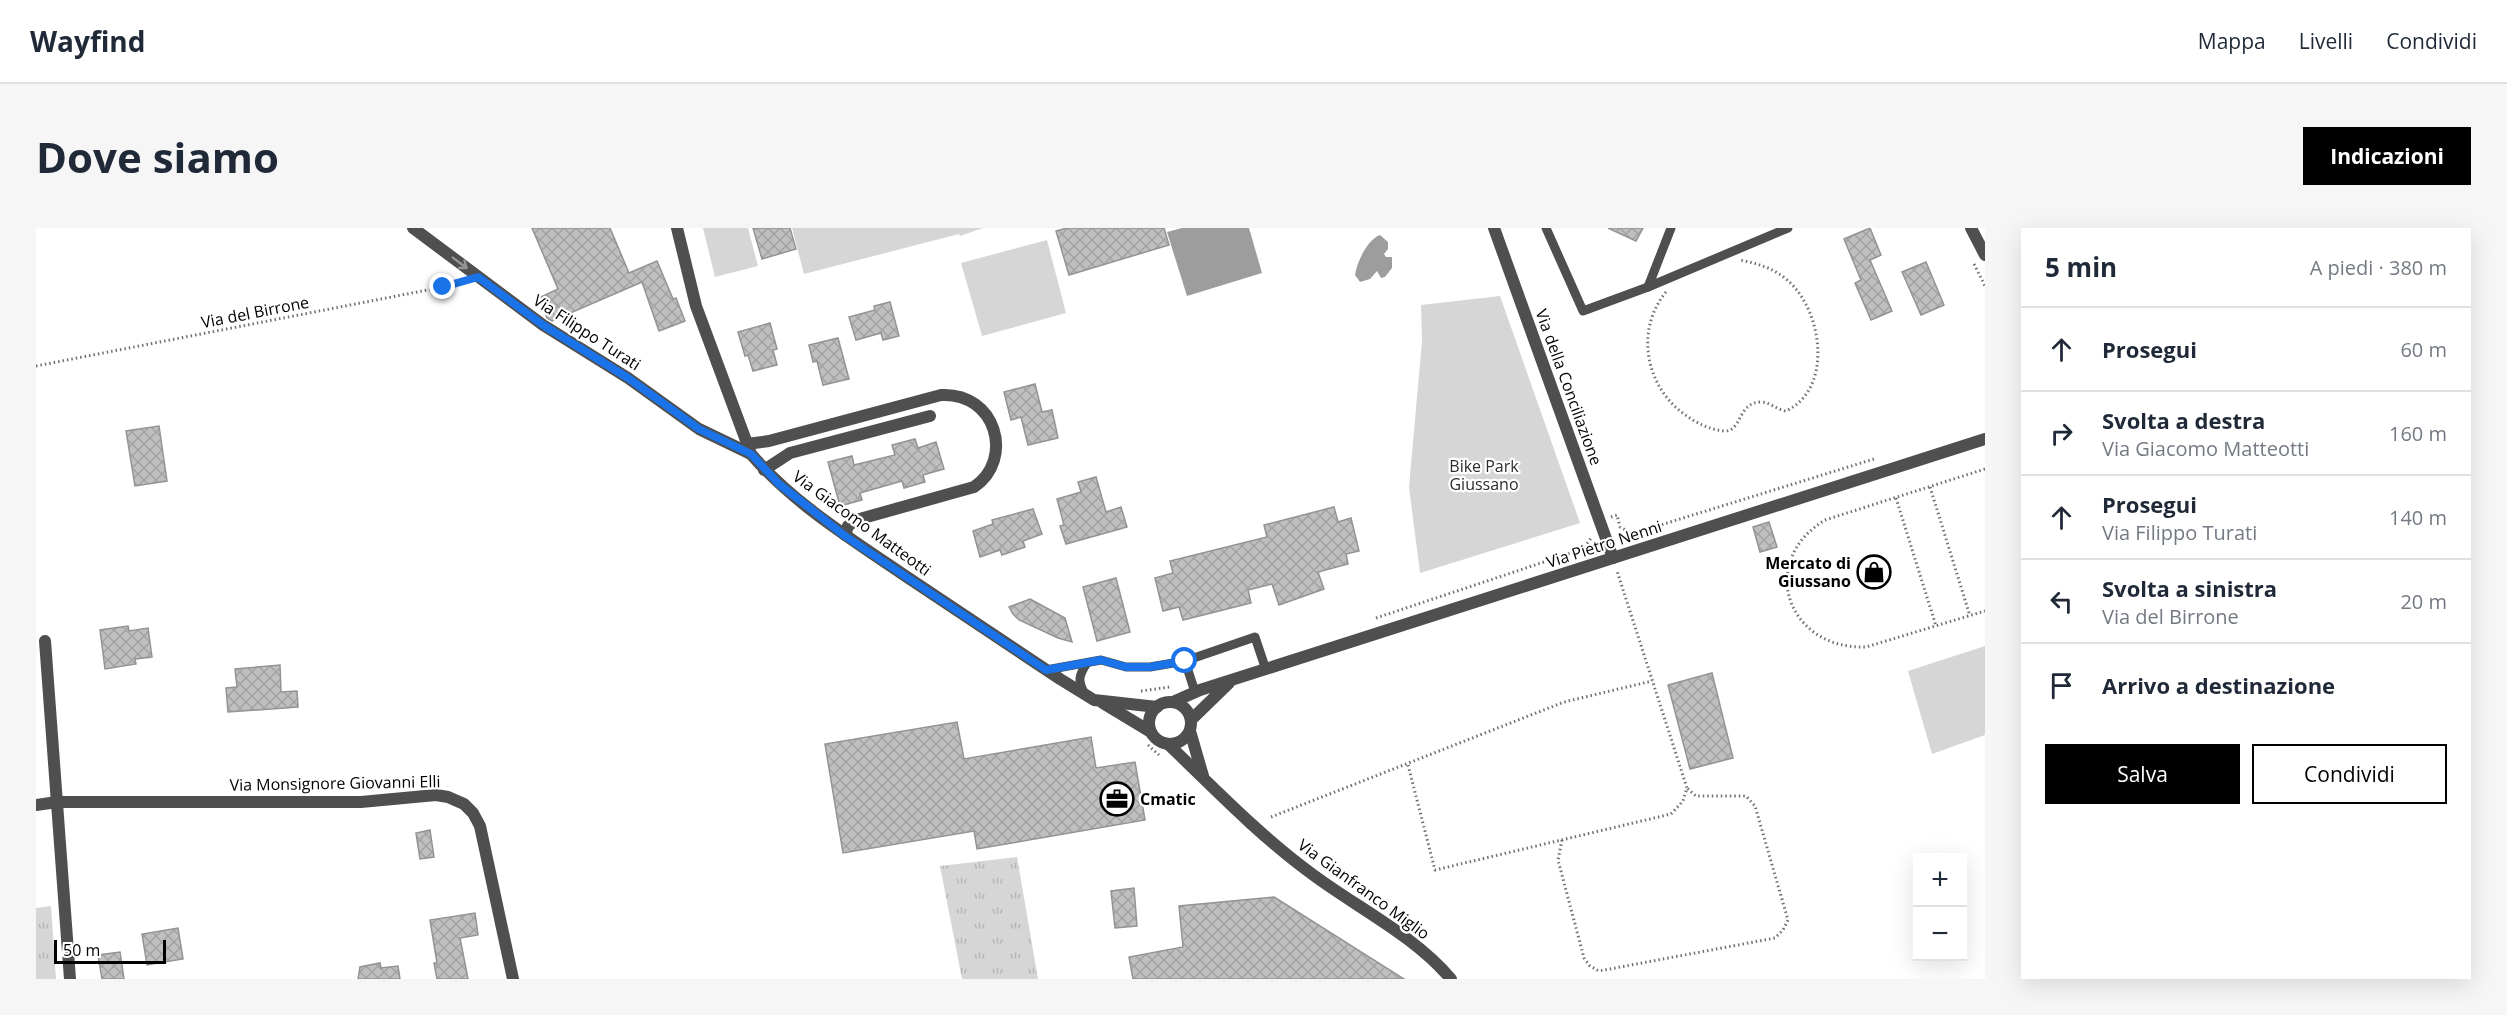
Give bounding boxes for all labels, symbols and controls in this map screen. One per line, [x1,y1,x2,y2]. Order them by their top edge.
text: Wayfind [30,22,145,60]
text: Mappa [2198,27,2266,55]
text: Livelli [2299,27,2353,55]
text: Condividi [2386,27,2477,55]
button: Indicazioni [2303,127,2471,185]
text: Dove siamo [36,128,279,185]
text: 5 min [2045,249,2117,285]
text: A piedi · 380 m [2310,254,2447,281]
one-way arrow [451,257,467,269]
route end [429,273,455,299]
street label: Via Filippo Turati [529,289,645,375]
street label: Via del Birrone [199,291,311,333]
street label: Via della Conciliazione [1531,306,1608,468]
icon: ahead [2045,333,2078,366]
text: Prosegui [2102,334,2197,364]
text: 60 m [2400,336,2447,363]
text: Svolta a destra [2102,405,2265,435]
icon: right [2045,417,2078,450]
text: 160 m [2389,420,2447,447]
text: Via Giacomo Matteotti [2102,435,2309,462]
park label: Bike Park Giussano [1449,455,1519,495]
street label: Via Giacomo Matteotti [788,465,936,581]
text: Prosegui [2102,489,2197,519]
icon: ahead [2045,501,2078,534]
text: 140 m [2389,504,2447,531]
street label: Via Pietro Nenni [1544,515,1664,573]
text: Via Filippo Turati [2102,519,2257,546]
place label: Mercato di Giussano [1765,552,1851,592]
shop icon: Mercato di Giussano [1856,554,1892,590]
text: Svolta a sinistra [2102,573,2277,603]
icon: left [2045,585,2078,618]
text: 20 m [2400,588,2447,615]
text: Via del Birrone [2102,603,2239,630]
route start [1171,647,1197,673]
icon: arrive [2045,669,2078,702]
text: Arrivo a destinazione [2102,670,2335,700]
button: Salva [2045,744,2240,804]
button: Condividi [2252,744,2447,804]
street label: Via Monsignore Giovanni Elli [229,770,441,796]
office icon: Cmatic [1099,781,1135,817]
place label: Cmatic [1140,788,1196,810]
street label: Via Gianfranco Miglio [1294,834,1434,944]
map controls [1913,853,1967,961]
button: + [1913,853,1967,907]
button: − [1913,907,1967,961]
scale bar [54,937,166,964]
text: 50 m [63,939,100,961]

